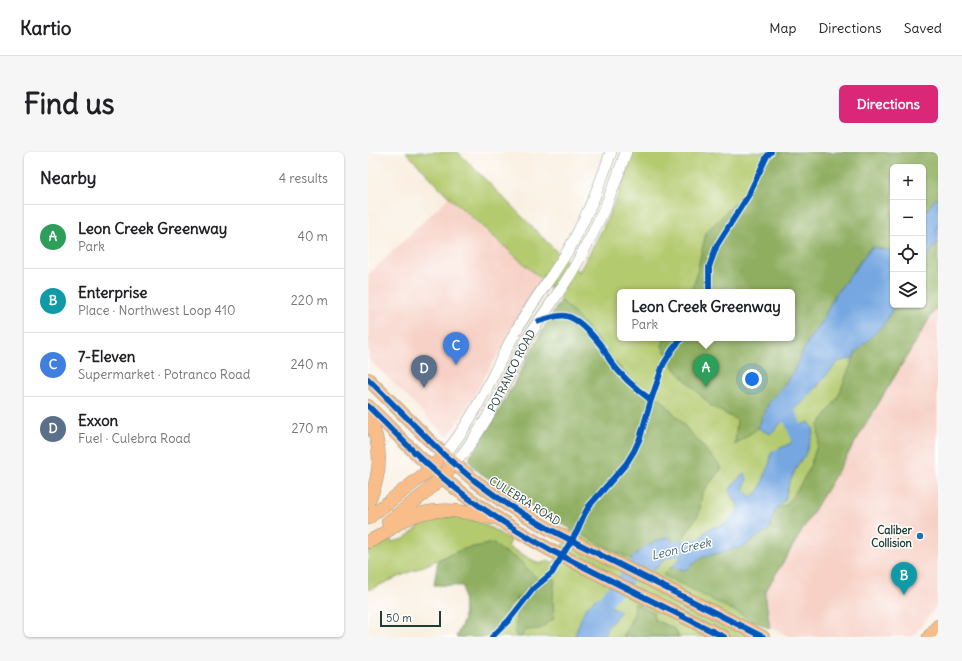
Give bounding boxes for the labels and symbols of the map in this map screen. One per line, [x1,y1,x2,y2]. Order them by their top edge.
street label: POTRANCO ROAD [485,327,538,414]
pin: C [443,332,469,365]
pin: A [693,354,719,387]
pin: D [411,355,437,388]
your location [742,369,762,389]
street label: CULEBRA ROAD [487,473,563,529]
place label: Caliber Collision [871,523,913,550]
marker: Caliber Collision [915,531,925,541]
water label: Leon Creek [650,534,713,563]
pin: B [891,562,917,595]
scale bar [380,609,441,628]

